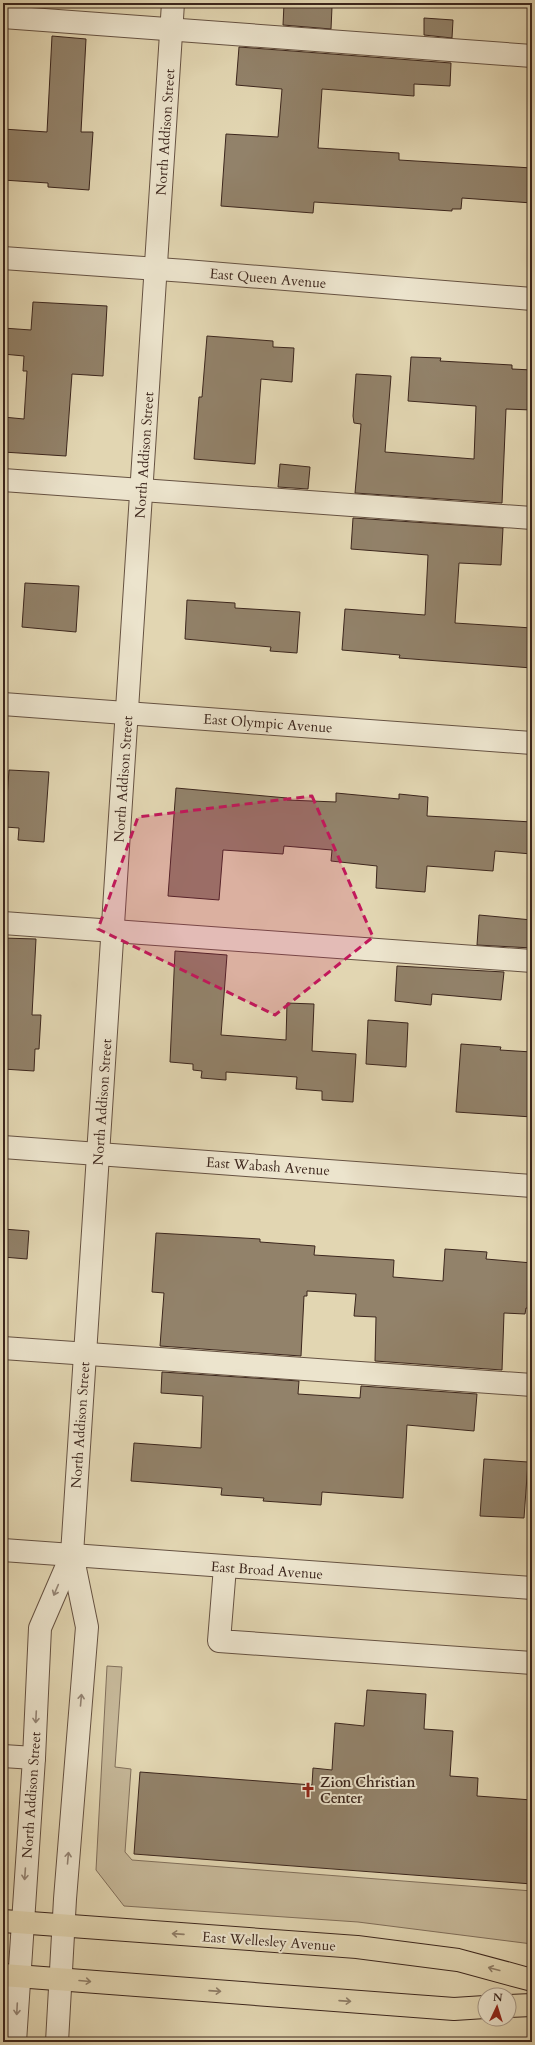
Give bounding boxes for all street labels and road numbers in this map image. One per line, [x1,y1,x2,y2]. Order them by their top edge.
street label: North Addison Street [152,67,179,196]
street label: East Queen Avenue [209,264,327,293]
street label: North Addison Street [131,390,158,519]
street label: East Olympic Avenue [203,710,333,737]
street label: North Addison Street [110,714,137,843]
street label: North Addison Street [89,1037,116,1166]
street label: East Wabash Avenue [205,1153,331,1180]
street label: North Addison Street [67,1360,94,1489]
street label: East Broad Avenue [210,1557,324,1584]
street label: North Addison Street [18,1730,45,1859]
street label: East Wellesley Avenue [201,1927,336,1956]

